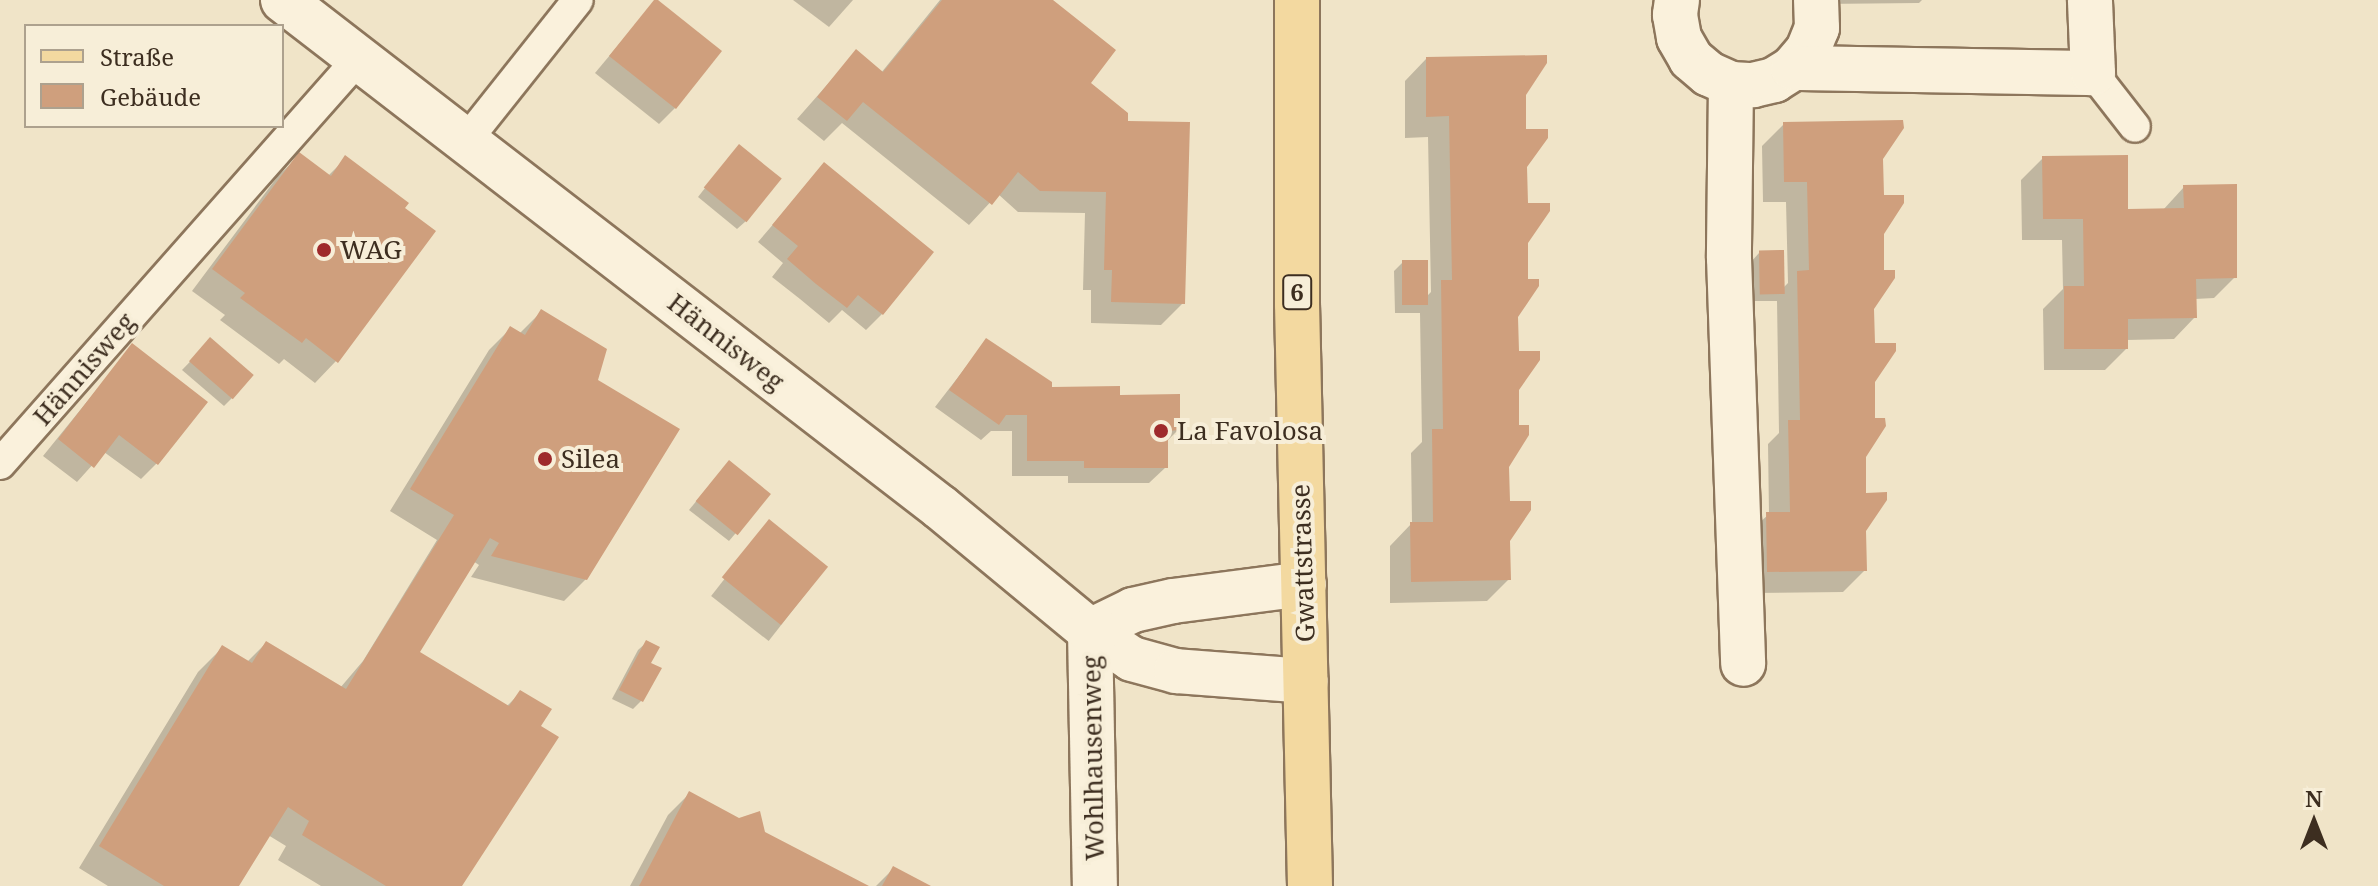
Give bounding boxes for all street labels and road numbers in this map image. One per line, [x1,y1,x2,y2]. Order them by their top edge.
road number: 6 [1281,272,1313,312]
street label: Hännisweg [662,287,790,397]
street label: Hännisweg [27,306,141,432]
street label: Gwattstrasse [1285,483,1321,643]
street label: Wohlhausenweg [1076,655,1110,861]

